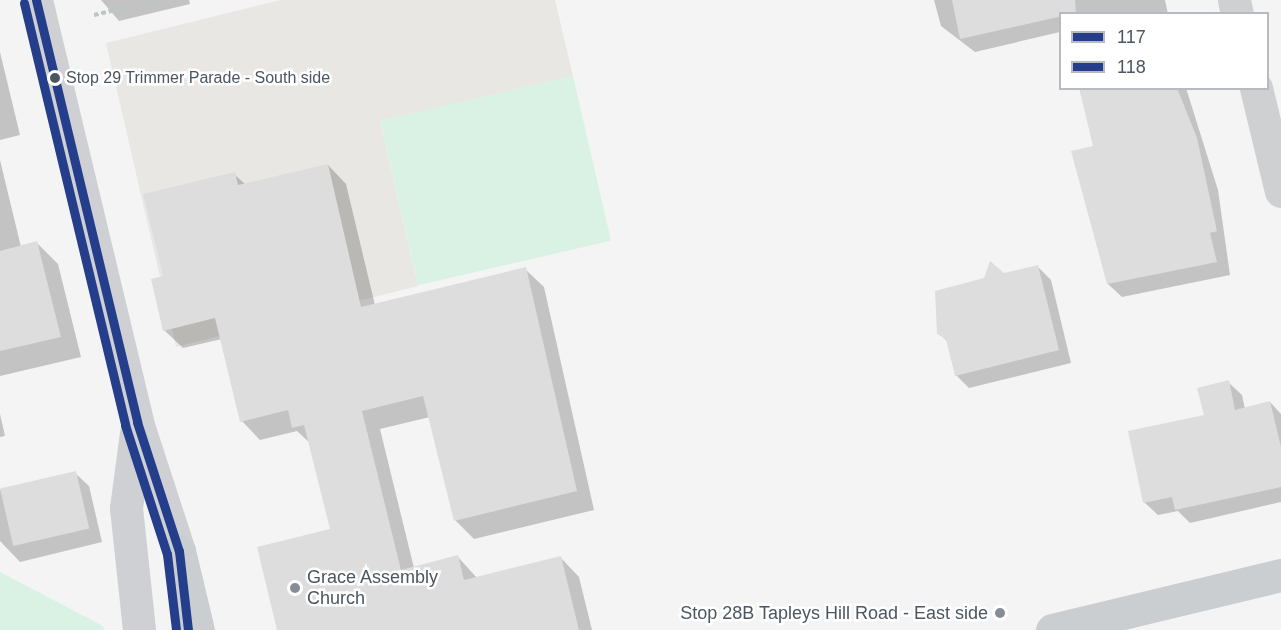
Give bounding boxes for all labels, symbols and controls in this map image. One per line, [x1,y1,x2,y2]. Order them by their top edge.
legend [1059,12,1269,90]
text: 117 [1117,27,1146,47]
text: 118 [1117,57,1146,77]
place label: Stop 29 Trimmer Parade - South side [66,68,330,88]
marker: Stop 29 Trimmer Parade - South side [49,72,61,84]
place label: Grace Assembly Church [307,567,439,610]
marker: Grace Assembly Church [288,581,302,595]
place label: Stop 28B Tapleys Hill Road - East side [680,602,988,624]
marker: Stop 28B Tapleys Hill Road - East side [993,606,1007,620]

